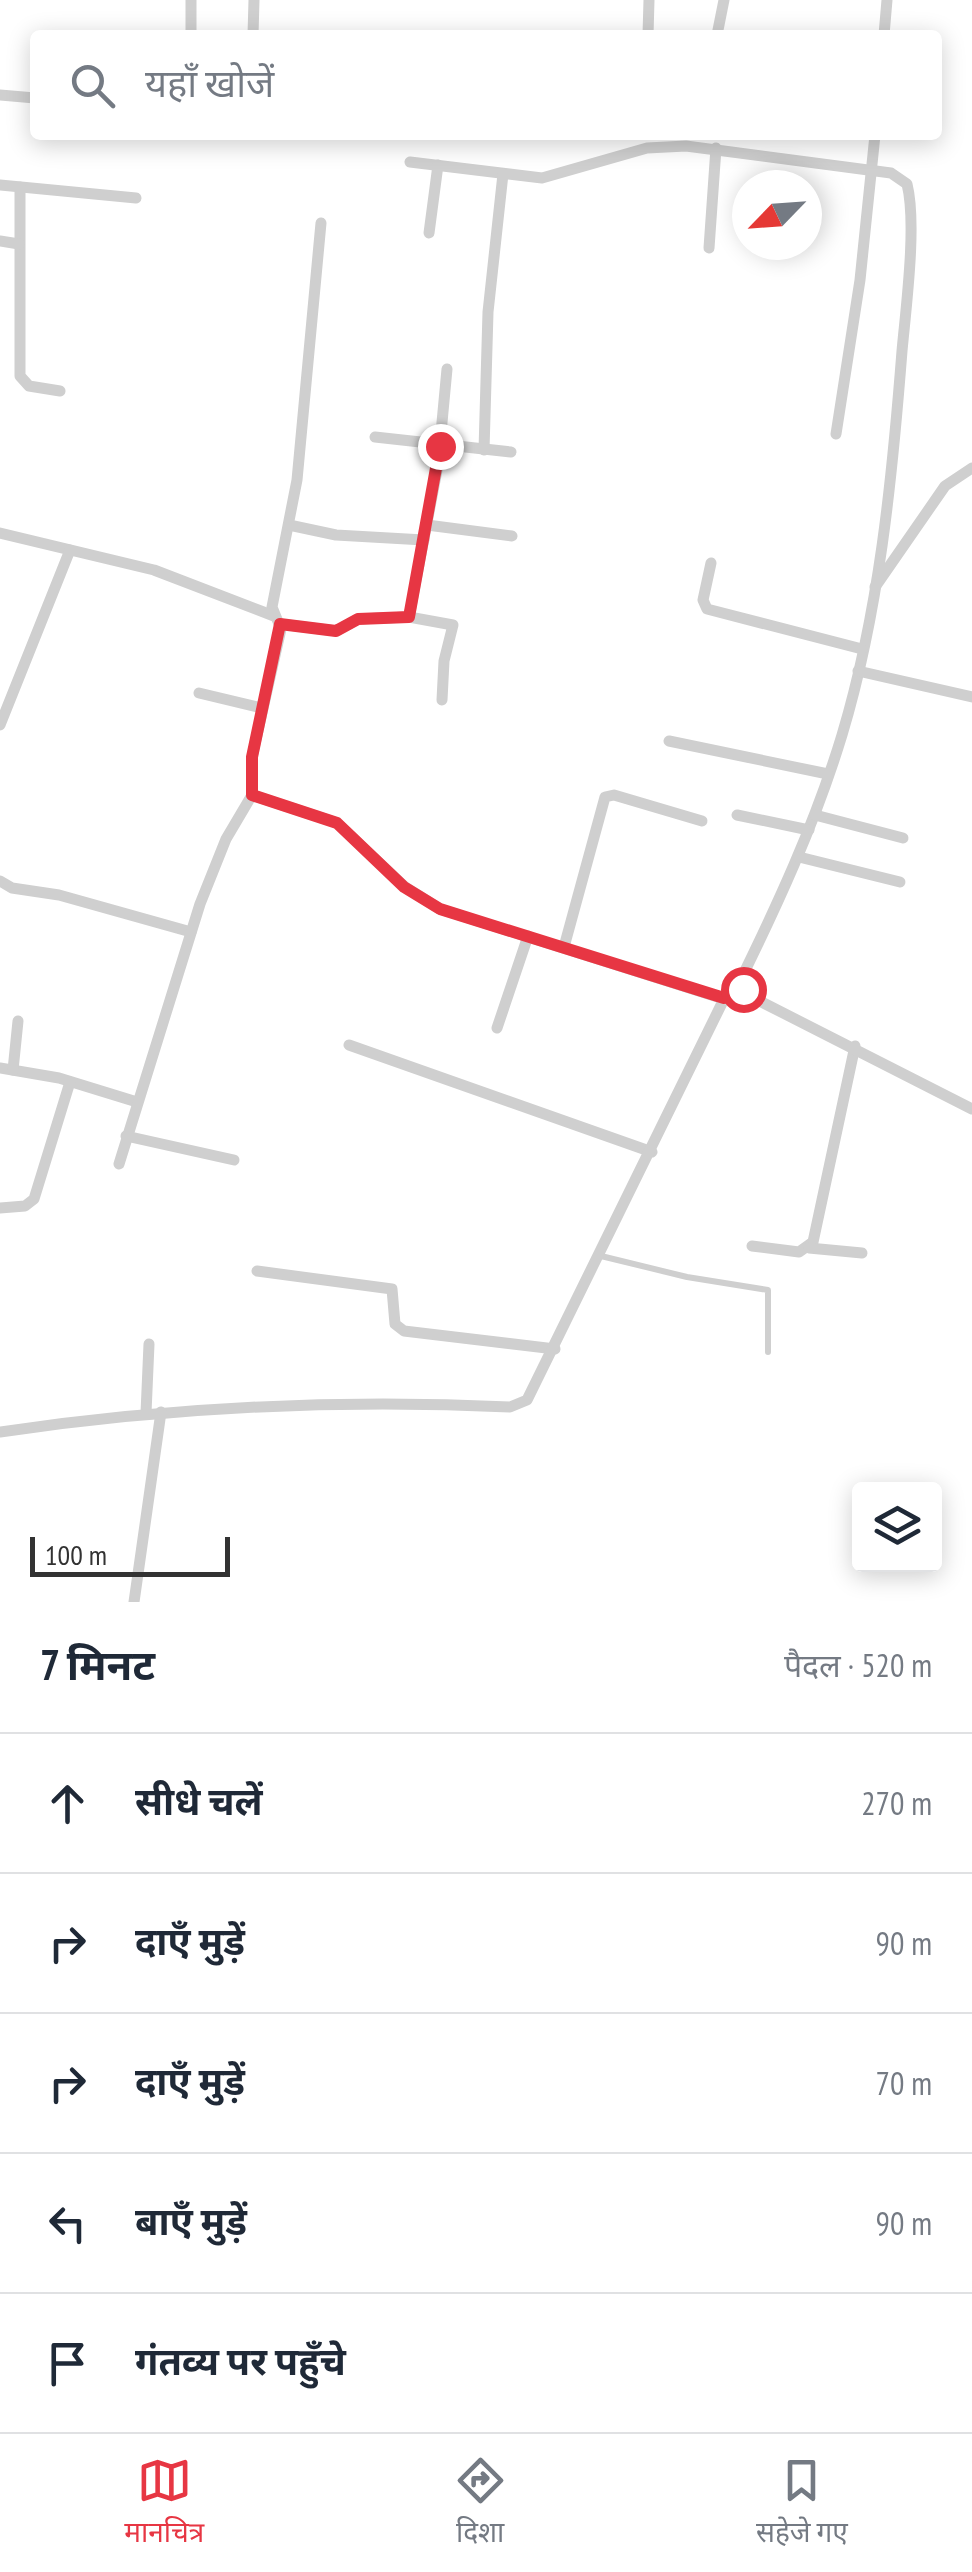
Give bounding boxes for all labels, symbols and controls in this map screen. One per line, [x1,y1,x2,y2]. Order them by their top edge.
search box [30,30,942,140]
icon: search [65,58,120,113]
text: यहाँ खोजें [145,58,274,107]
north arrow [732,170,822,260]
route end [418,424,464,470]
route start [721,967,767,1013]
map controls [852,1482,942,1572]
button: layers [852,1482,942,1572]
scale bar [30,1532,230,1576]
text: 100 m [45,1536,107,1573]
text: 7 मिनट [40,1637,155,1692]
text: पैदल · 520 m [784,1644,932,1686]
icon: ahead [40,1776,95,1831]
text: सीधे चलें [135,1776,263,1825]
text: 270 m [861,1782,932,1824]
icon: right [40,1916,95,1971]
text: दाएँ मुड़ें [135,1916,245,1965]
text: 90 m [876,1922,932,1964]
icon: right [40,2056,95,2111]
text: दाएँ मुड़ें [135,2056,245,2105]
text: 70 m [876,2062,932,2104]
icon: left [40,2196,95,2251]
text: बाएँ मुड़ें [135,2196,247,2245]
text: 90 m [876,2202,932,2244]
icon: arrive [40,2336,95,2391]
text: गंतव्य पर पहुँचे [135,2336,346,2385]
tab: मानचित्र [124,2453,204,2553]
tab: दिशा [453,2453,508,2553]
tab: सहेजे गए [756,2453,848,2553]

